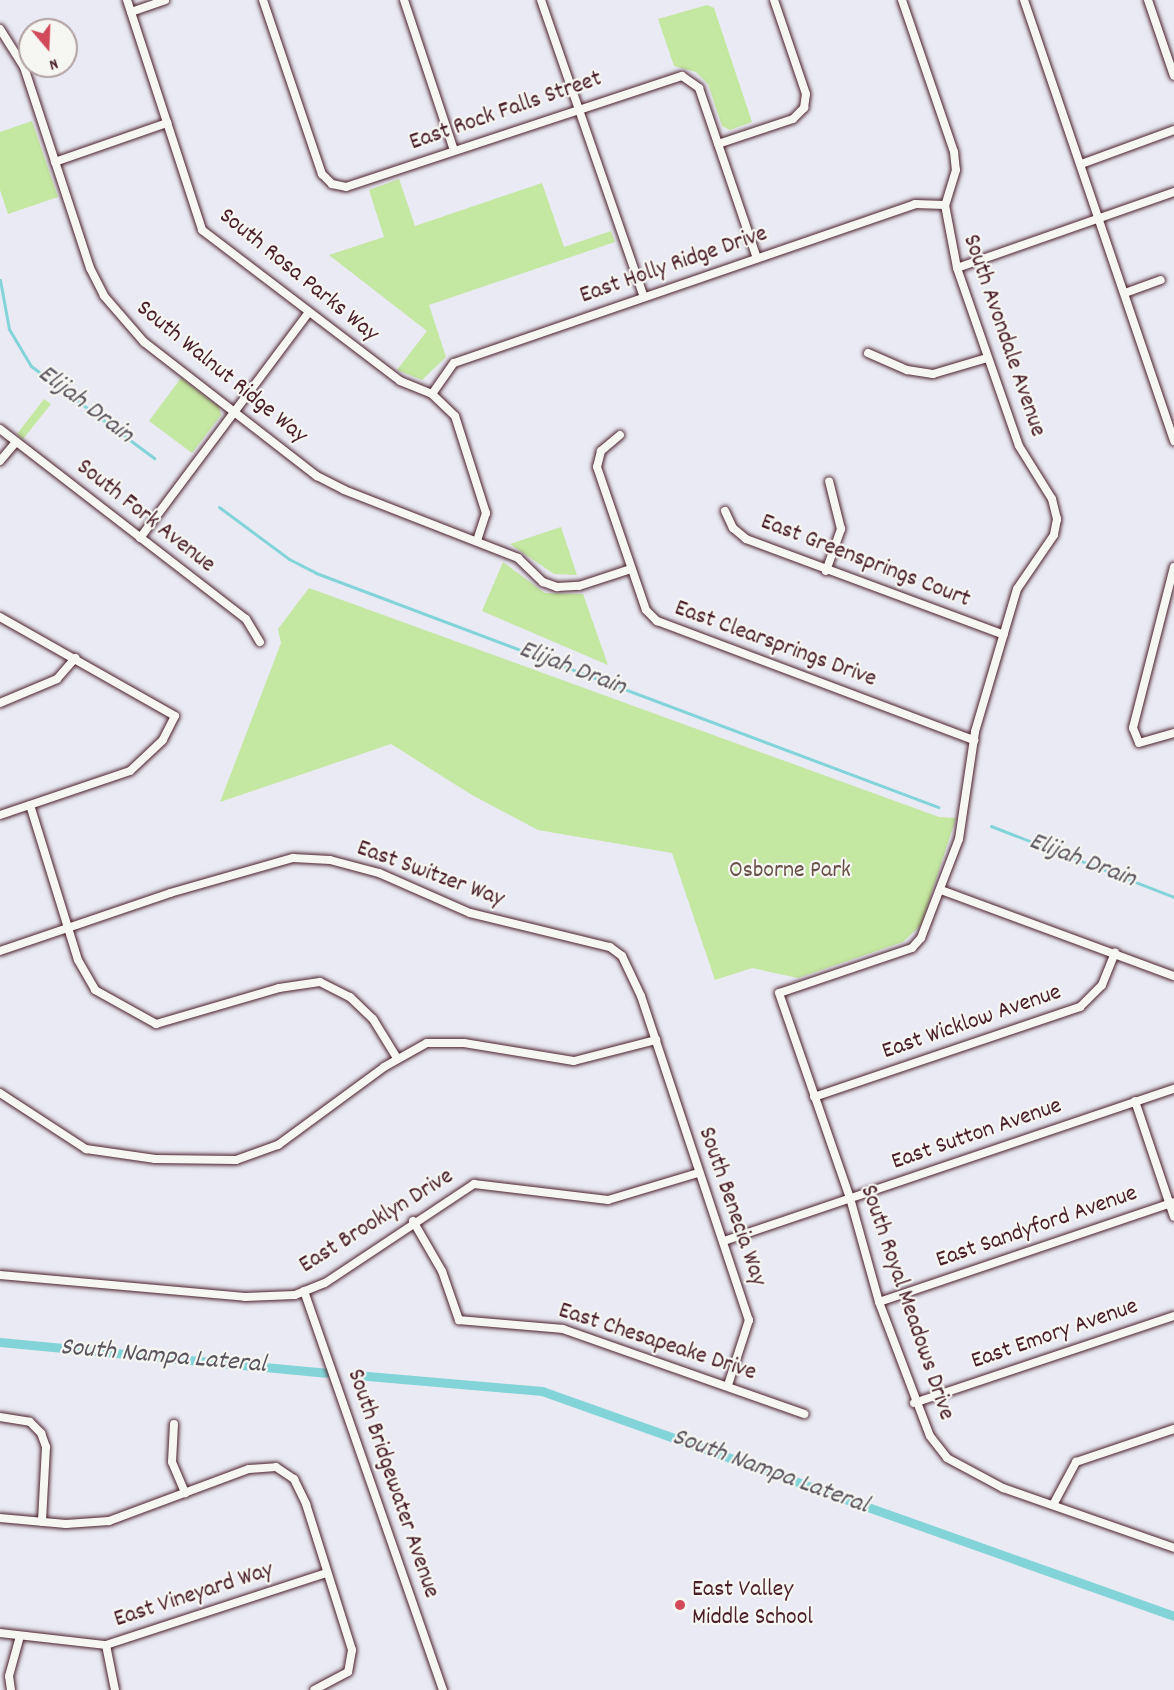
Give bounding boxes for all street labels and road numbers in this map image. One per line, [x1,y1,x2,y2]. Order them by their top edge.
street label: East Rock Falls Street [406,66,606,158]
street label: South Rosa Parks Way [212,203,384,349]
street label: East Holly Ridge Drive [576,220,772,312]
street label: South Avondale Avenue [955,231,1051,441]
street label: South Walnut Ridge Way [130,295,312,451]
street label: South Fork Avenue [70,454,220,580]
street label: East Greensprings Court [756,509,974,615]
street label: East Clearsprings Drive [670,595,880,695]
street label: East Switzer Way [352,835,508,915]
street label: East Wicklow Avenue [879,979,1065,1067]
street label: East Sutton Avenue [888,1092,1066,1178]
street label: South Benecia Way [690,1124,772,1290]
street label: East Brooklyn Drive [295,1163,459,1281]
street label: East Sandyford Avenue [933,1180,1141,1276]
street label: South Royal Meadows Drive [852,1182,960,1424]
street label: East Emory Avenue [968,1293,1142,1377]
street label: East Chesapeake Drive [554,1297,760,1389]
street label: South Bridgewater Avenue [339,1366,445,1602]
street label: East Vineyard Way [111,1557,277,1635]

